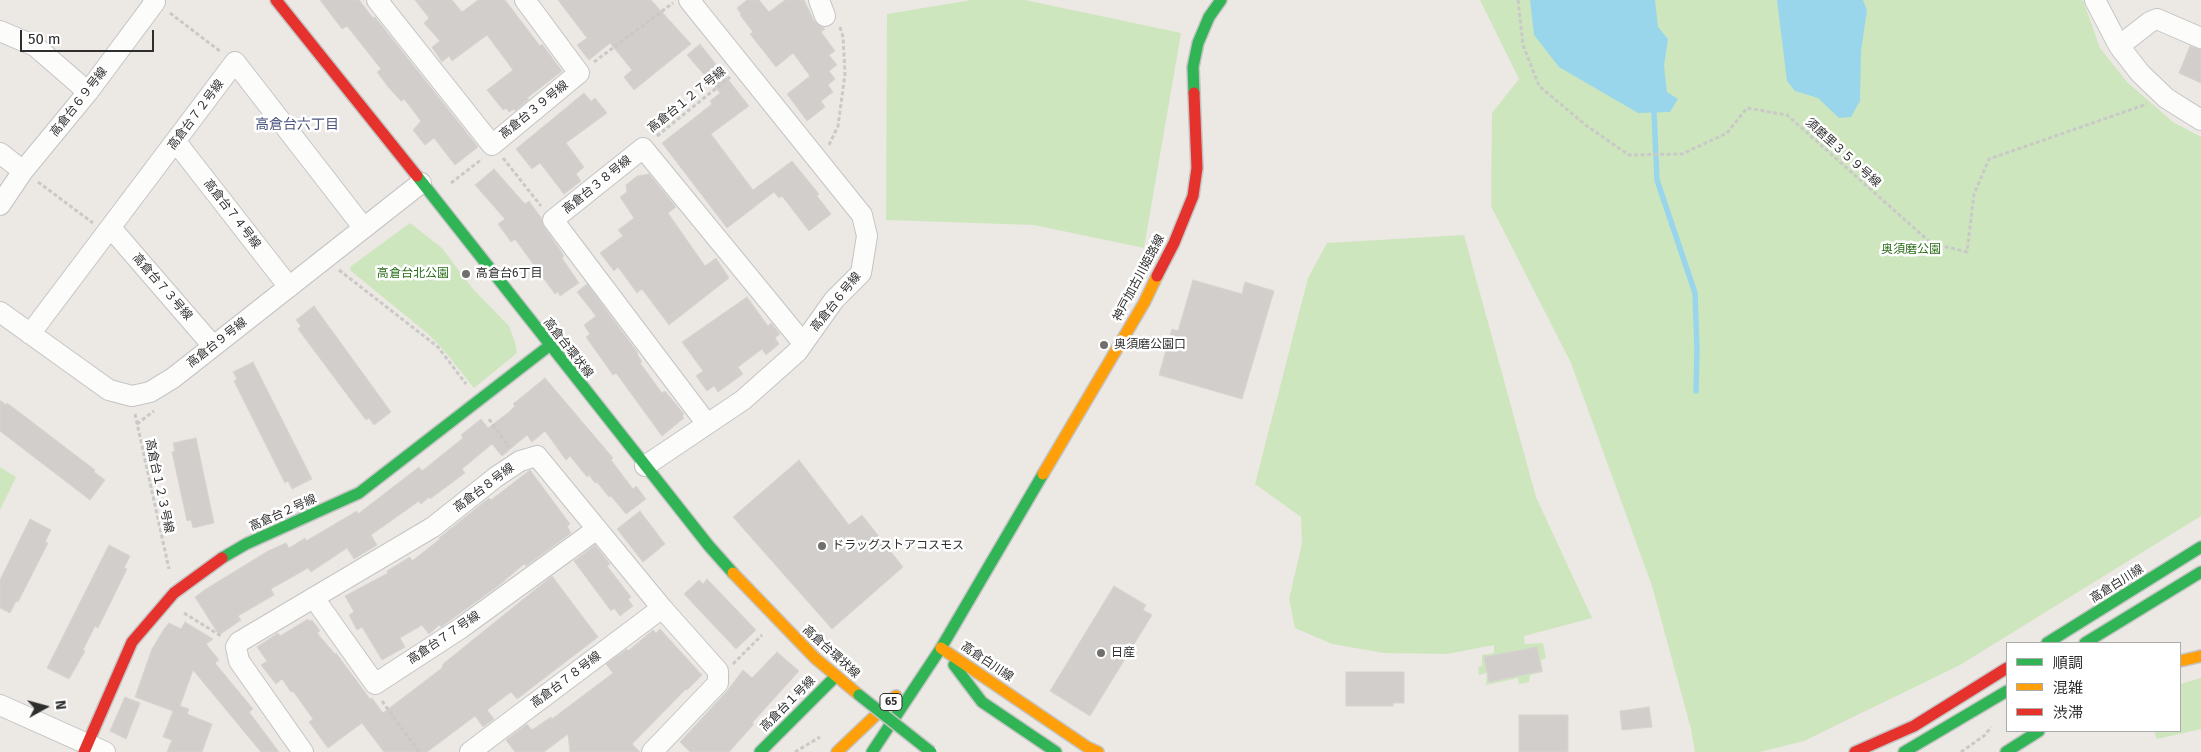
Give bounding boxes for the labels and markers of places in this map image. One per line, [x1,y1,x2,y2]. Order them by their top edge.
place label: 高倉台6丁目 [476,267,542,281]
marker: 高倉台6丁目 [460,268,472,280]
place label: 奥須磨公園口 [1114,338,1186,352]
marker: 奥須磨公園口 [1098,339,1110,351]
place label: ドラッグストアコスモス [832,539,964,553]
marker: ドラッグストアコスモス [816,540,828,552]
place label: 日産 [1111,646,1135,660]
marker: 日産 [1095,647,1107,659]

